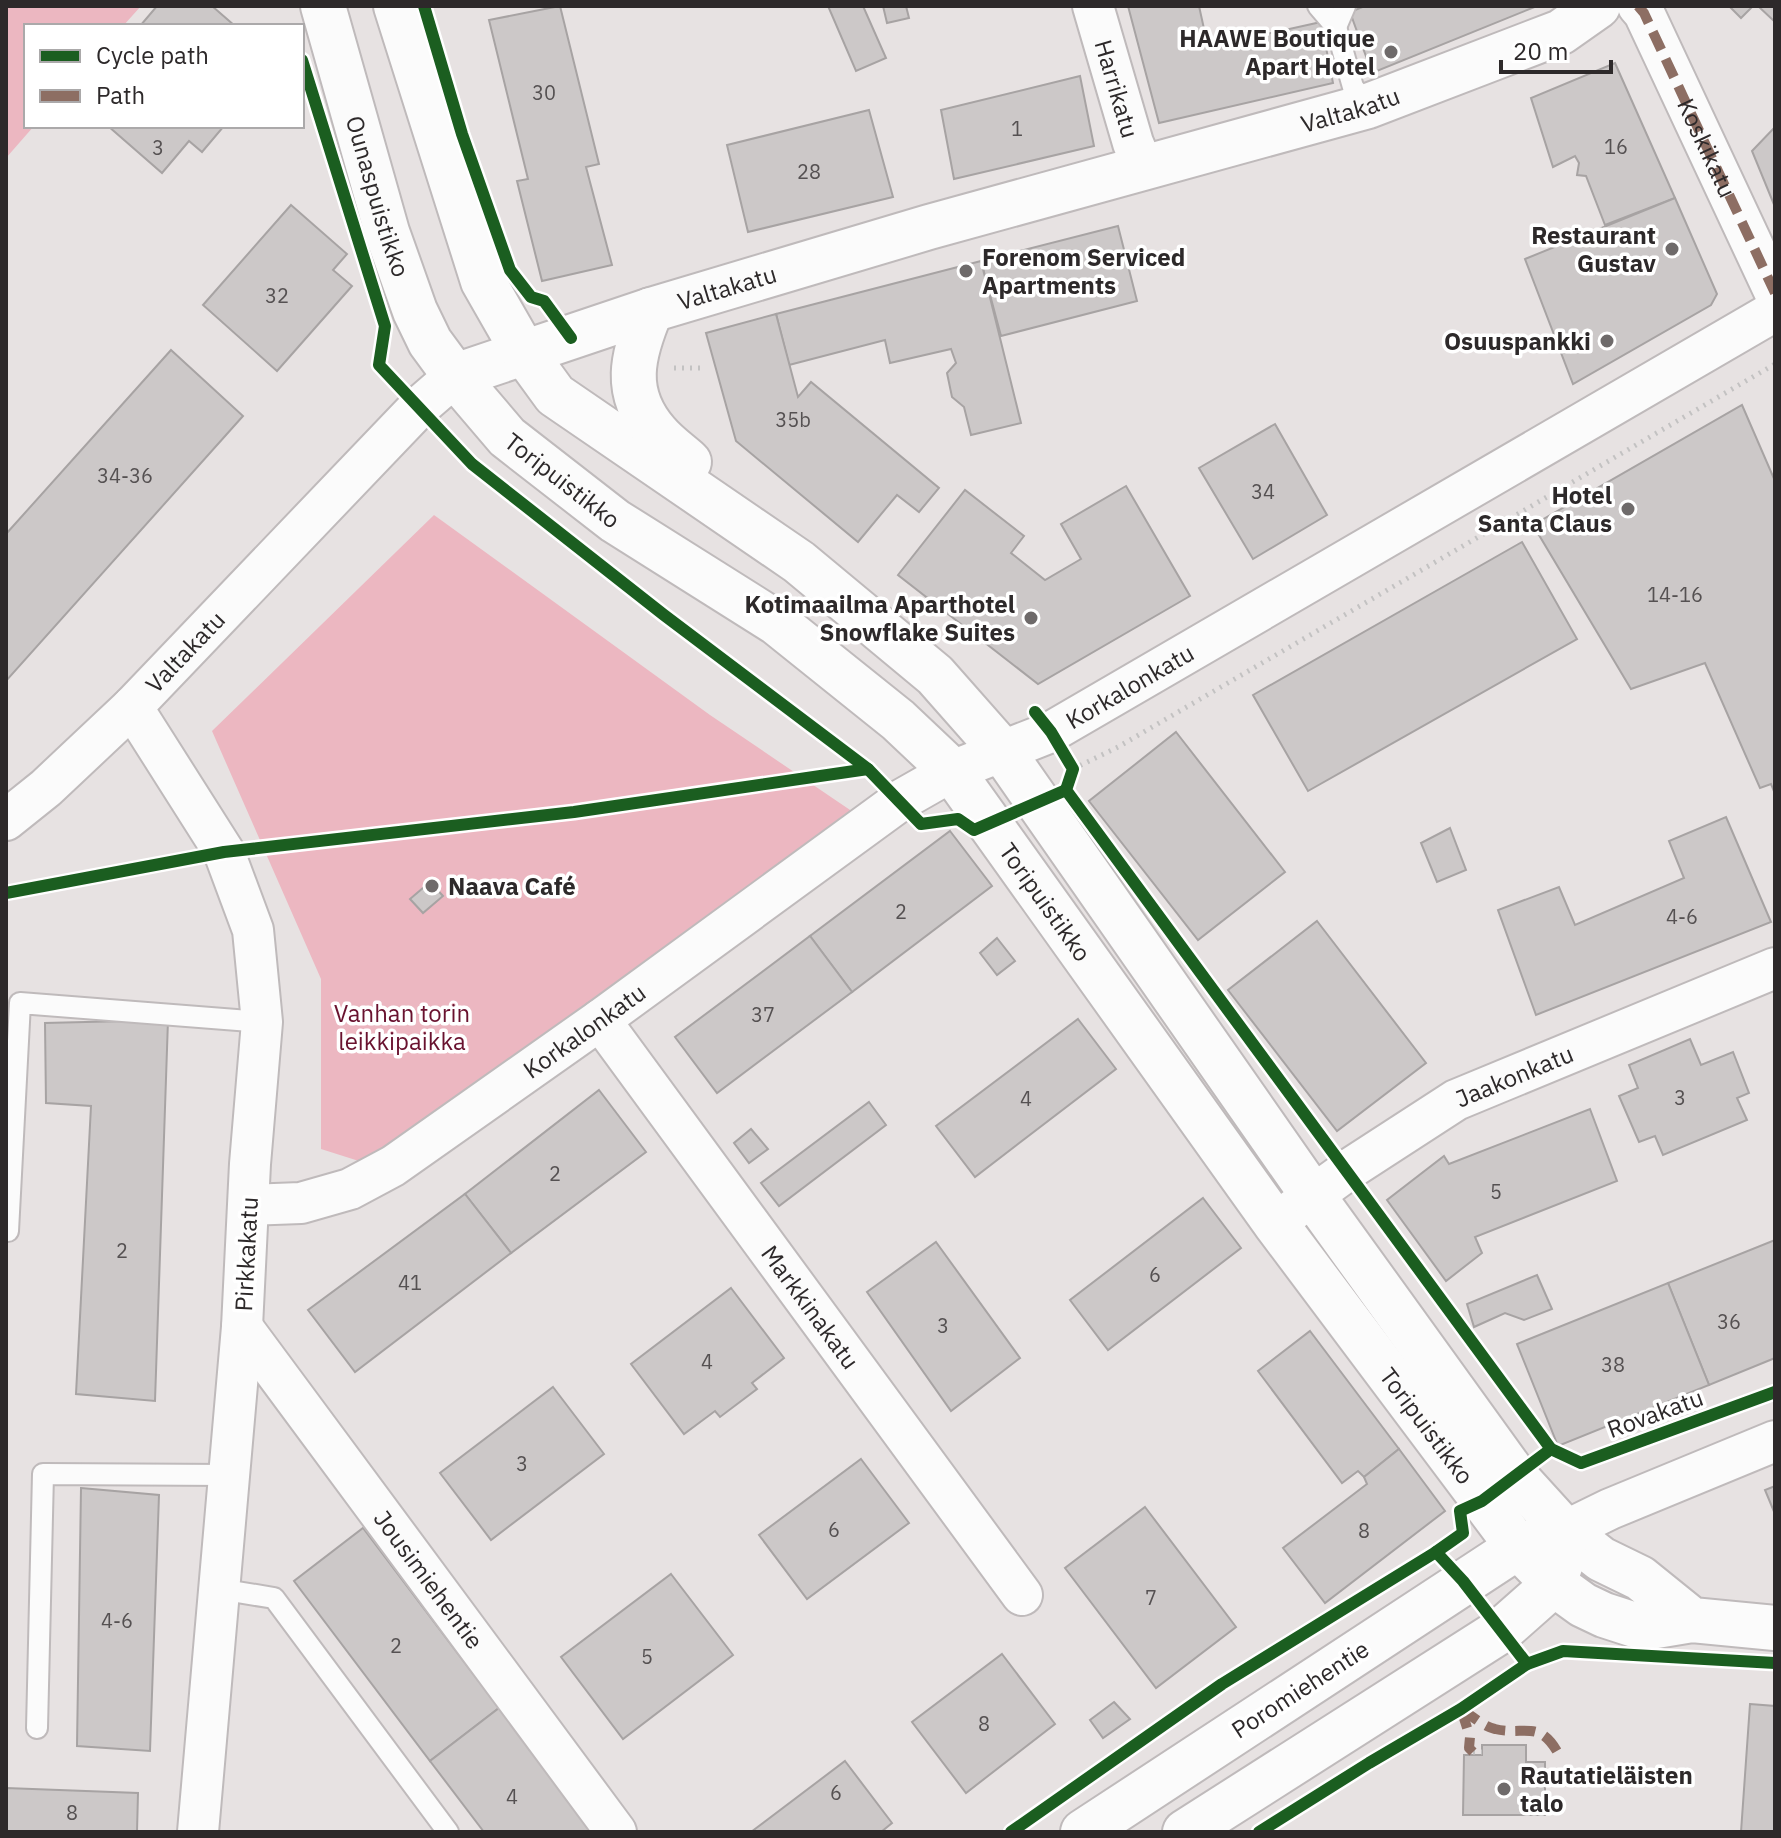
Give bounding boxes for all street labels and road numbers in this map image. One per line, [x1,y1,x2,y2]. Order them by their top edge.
street label: Harrikatu [1088,36,1147,141]
street label: Valtakatu [1297,79,1404,140]
street label: Koskikatu [1670,93,1744,202]
street label: Ounaspuistikko [339,112,418,281]
street label: Valtakatu [673,257,780,317]
street label: Toripuistikko [498,425,627,535]
street label: Valtakatu [138,604,232,699]
street label: Korkalonkatu [1060,636,1200,736]
street label: Toripuistikko [992,836,1099,967]
street label: Korkalonkatu [517,976,652,1085]
street label: Jaakonkatu [1451,1037,1578,1114]
street label: Pirkkakatu [227,1196,265,1312]
street label: Markkinakatu [754,1239,867,1375]
street label: Toripuistikko [1373,1361,1481,1491]
street label: Rovakatu [1603,1381,1707,1445]
street label: Jousimiehentie [367,1503,491,1655]
street label: Poromiehentie [1225,1633,1375,1745]

